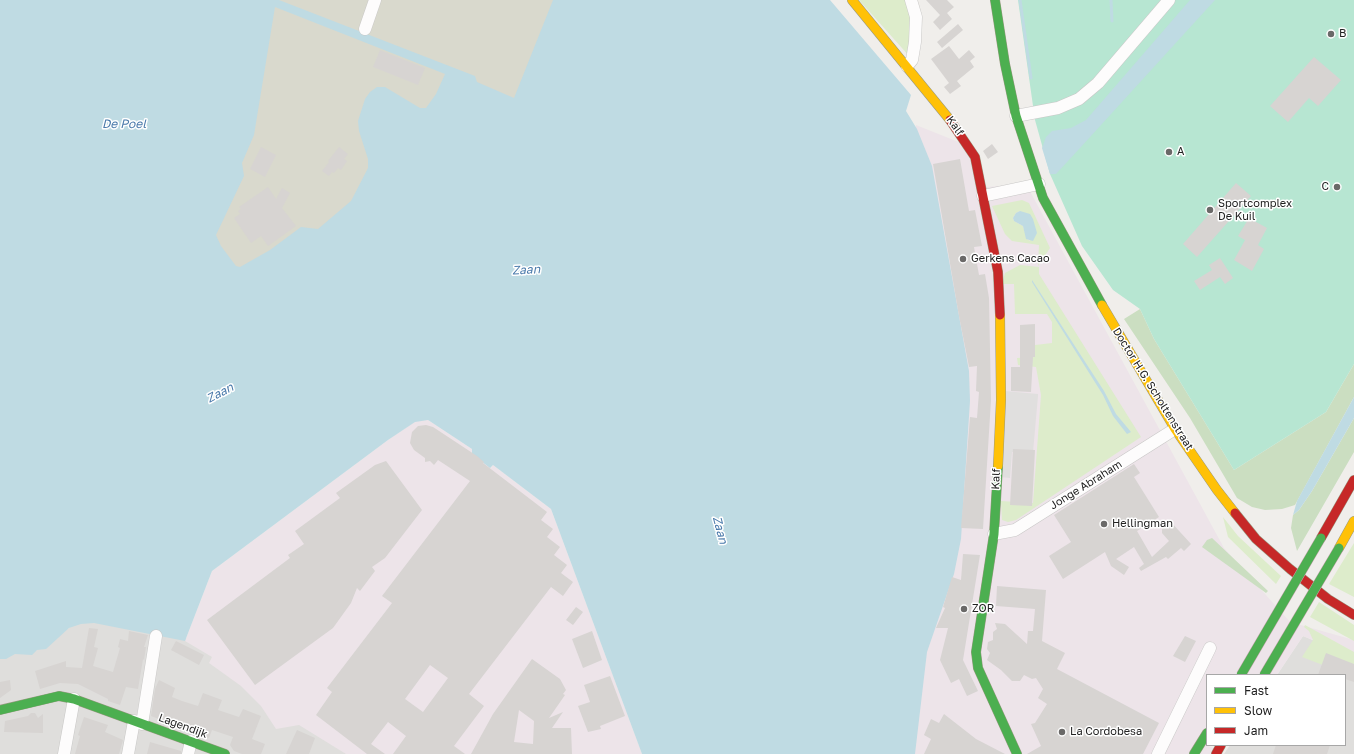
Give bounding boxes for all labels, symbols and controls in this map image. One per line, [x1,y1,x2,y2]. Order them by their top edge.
place label: B [1339,27,1346,41]
marker: B [1326,29,1336,39]
street label: Kalf [943,114,967,138]
water label: De Poel [102,117,146,131]
place label: A [1177,145,1184,159]
marker: A [1164,147,1174,157]
place label: C [1322,180,1329,194]
marker: C [1332,182,1342,192]
place label: Sportcomplex De Kuil [1218,197,1292,223]
marker: Sportcomplex De Kuil [1205,205,1215,215]
place label: Gerkens Cacao [971,252,1050,266]
marker: Gerkens Cacao [958,254,968,264]
water label: Zaan [512,262,540,278]
street label: Doctor H.G. Scholtenstraat [1110,325,1196,453]
water label: Zaan [204,380,236,406]
street label: Jonge Abraham [1047,458,1125,512]
street label: Kalf [989,468,1003,490]
water label: Zaan [709,515,731,545]
place label: Hellingman [1112,517,1173,531]
marker: Hellingman [1099,519,1109,529]
place label: ZOR [972,602,994,616]
marker: ZOR [959,604,969,614]
legend [1206,674,1346,746]
text: Fast [1244,683,1269,698]
text: Slow [1244,703,1272,718]
street label: Lagendijk [157,711,209,741]
text: Jam [1244,723,1268,738]
place label: La Cordobesa [1070,725,1142,739]
marker: La Cordobesa [1057,727,1067,737]

